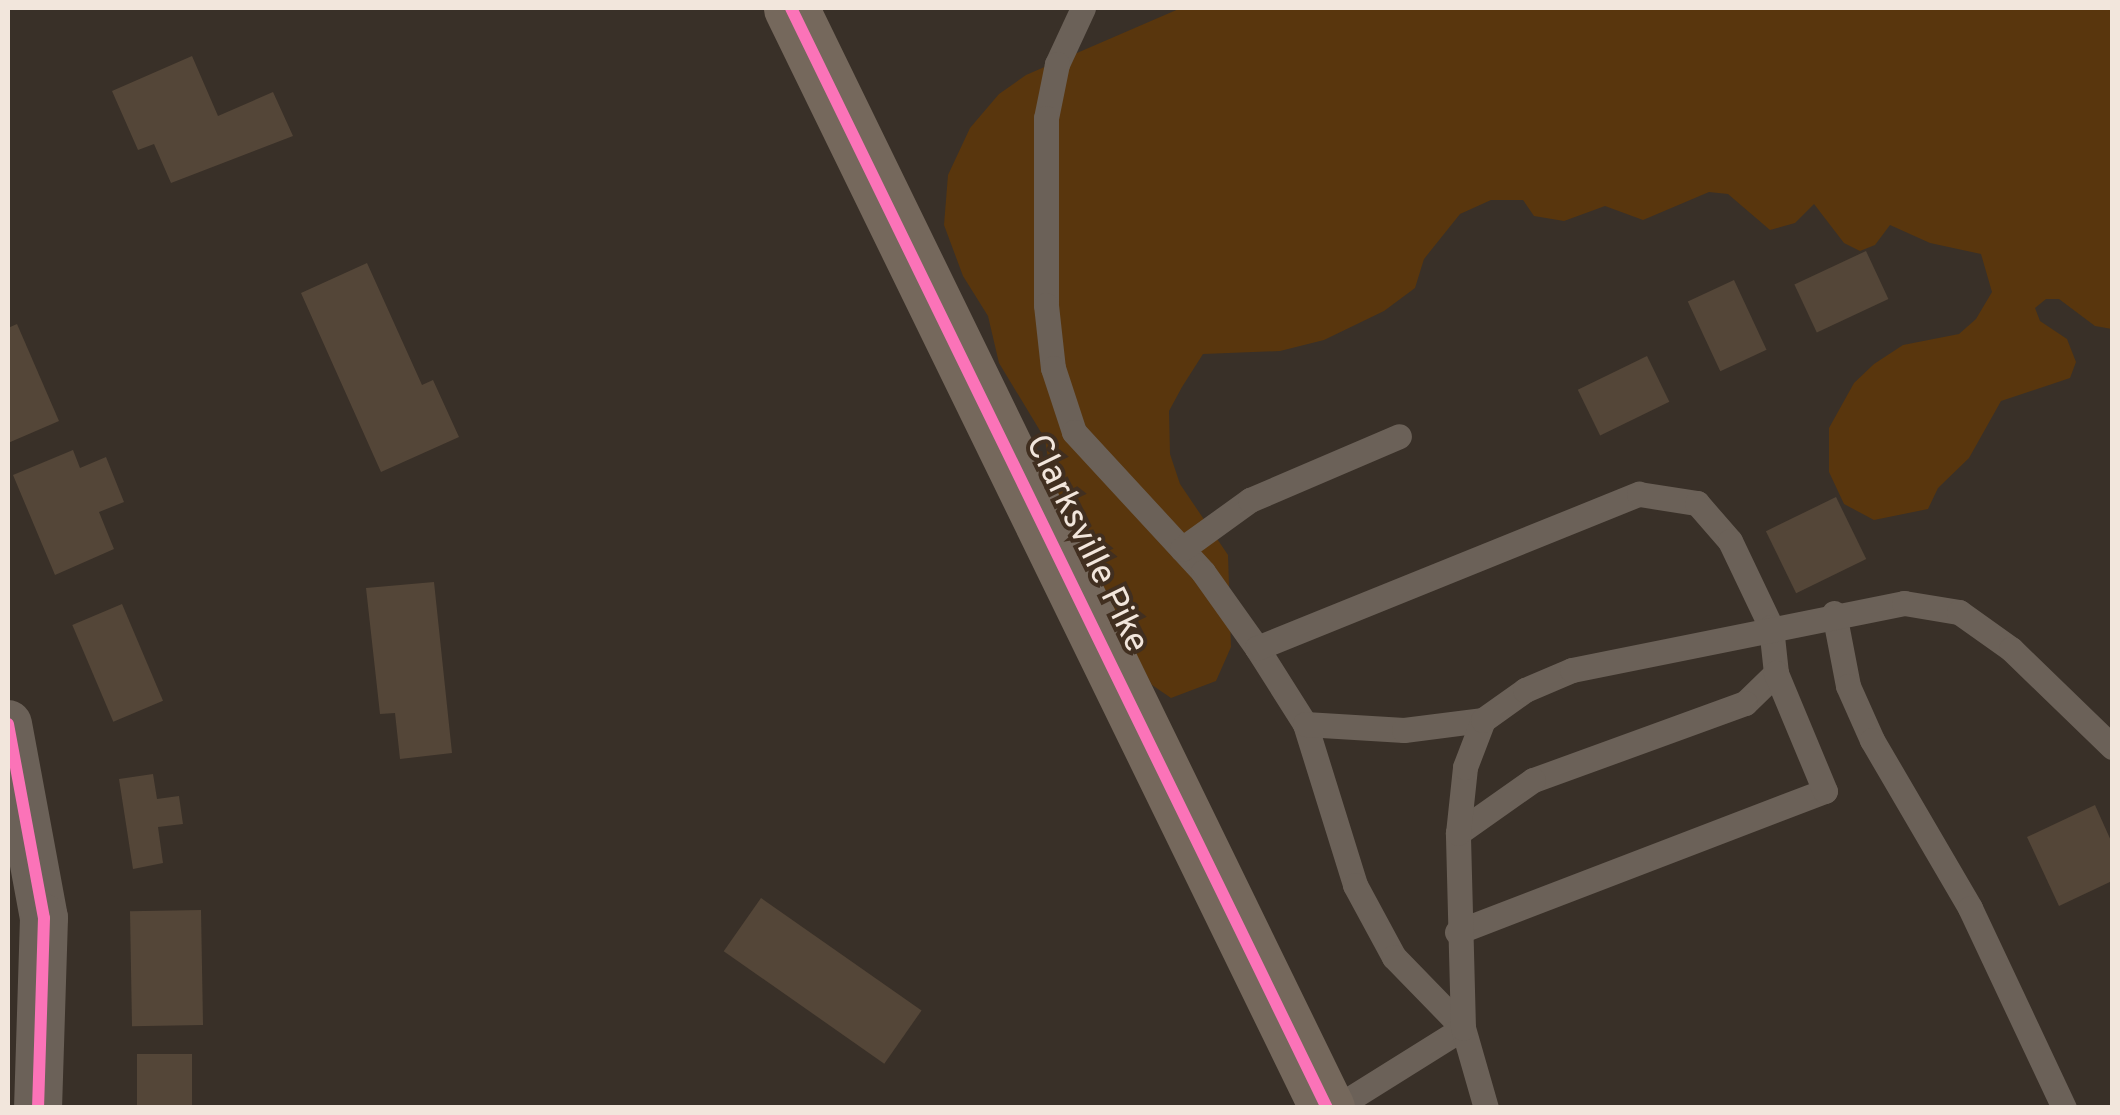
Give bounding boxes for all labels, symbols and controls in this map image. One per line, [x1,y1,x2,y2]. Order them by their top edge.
street label: Clarksville Pike [1015,428,1157,660]

